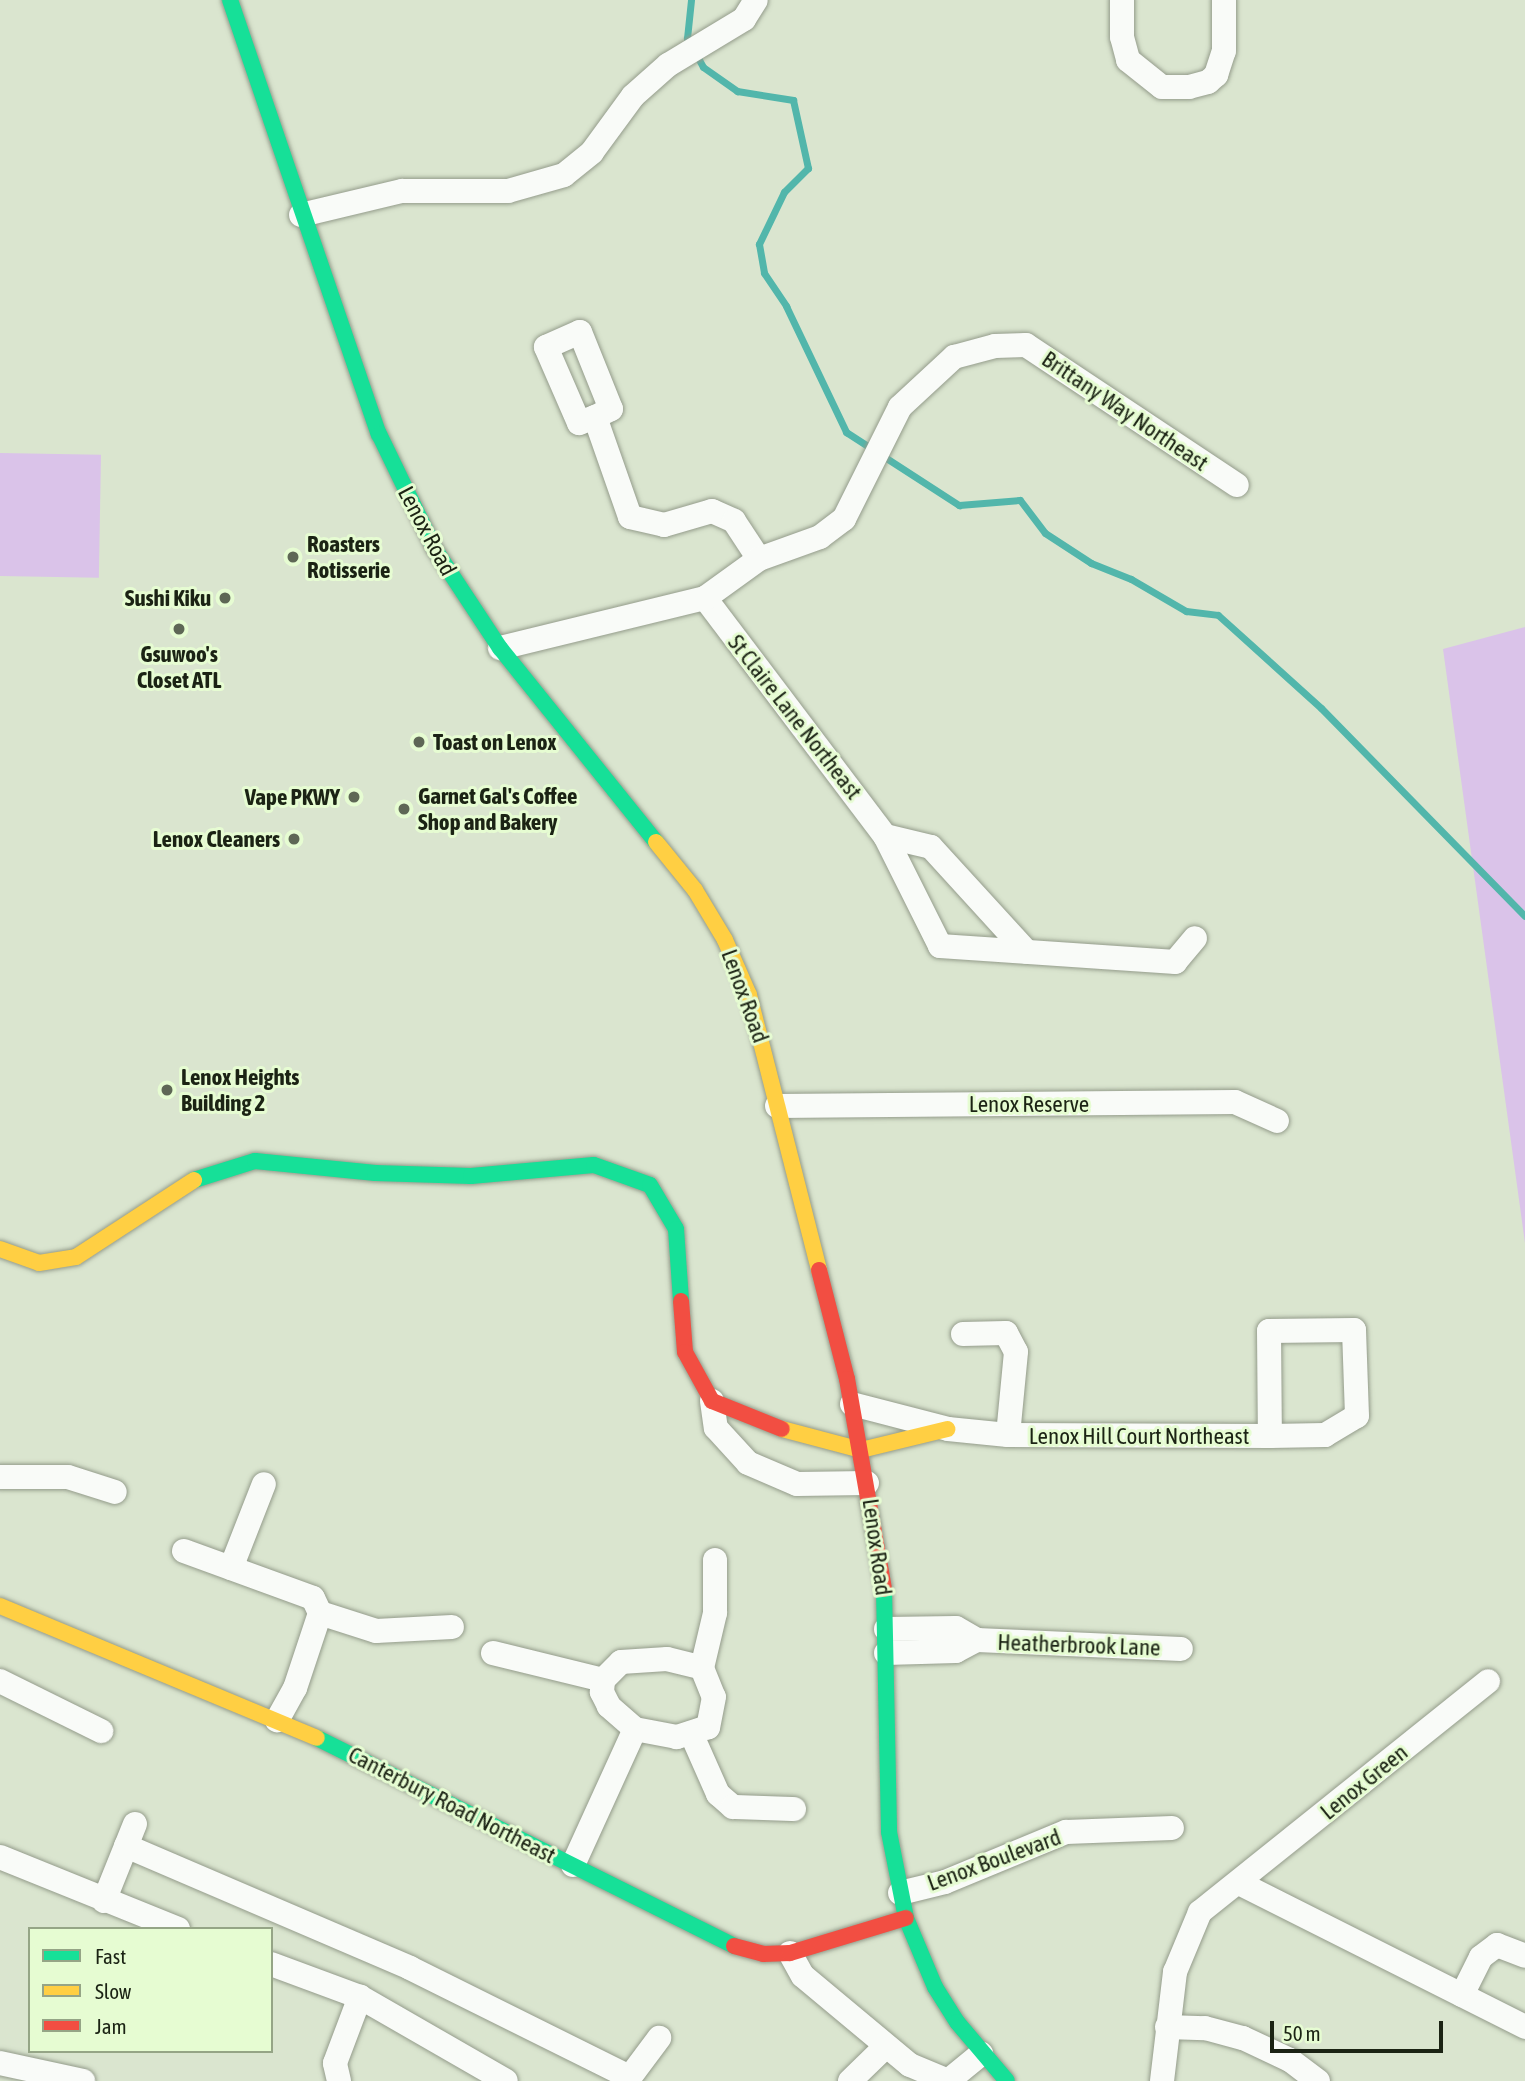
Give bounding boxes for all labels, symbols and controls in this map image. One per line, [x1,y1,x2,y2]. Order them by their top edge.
street label: Brittany Way Northeast [1037,345,1213,477]
street label: Lenox Road [392,482,462,580]
place label: Roasters Rotisserie [307,530,390,584]
marker: Roasters Rotisserie [285,549,301,565]
place label: Sushi Kiku [125,584,211,612]
marker: Sushi Kiku [217,590,233,606]
marker: Gsuwoo's Closet ATL [171,621,187,637]
street label: St Claire Lane Northeast [722,629,868,805]
place label: Gsuwoo's Closet ATL [137,640,221,694]
place label: Toast on Lenox [433,728,557,756]
marker: Toast on Lenox [411,734,427,750]
place label: Garnet Gal's Coffee Shop and Bakery [418,782,577,836]
place label: Vape PKWY [245,783,340,811]
marker: Vape PKWY [346,789,362,805]
marker: Garnet Gal's Coffee Shop and Bakery [396,801,412,817]
place label: Lenox Cleaners [153,825,280,853]
marker: Lenox Cleaners [286,831,302,847]
street label: Lenox Road [715,946,775,1046]
place label: Lenox Heights Building 2 [181,1063,299,1117]
marker: Lenox Heights Building 2 [159,1082,175,1098]
street label: Lenox Reserve [969,1090,1089,1118]
street label: Lenox Hill Court Northeast [1029,1422,1249,1450]
street label: Lenox Road [857,1497,897,1597]
street label: Heatherbrook Lane [997,1628,1161,1662]
street label: Lenox Green [1315,1738,1413,1826]
street label: Canterbury Road Northeast [344,1741,560,1869]
street label: Lenox Boulevard [923,1823,1065,1897]
legend [28,1927,273,2053]
text: Fast [95,1944,126,1968]
text: Slow [95,1979,131,2003]
scale bar [1273,2008,1446,2052]
text: Jam [95,2014,127,2038]
text: 50 m [1283,2021,1321,2045]

